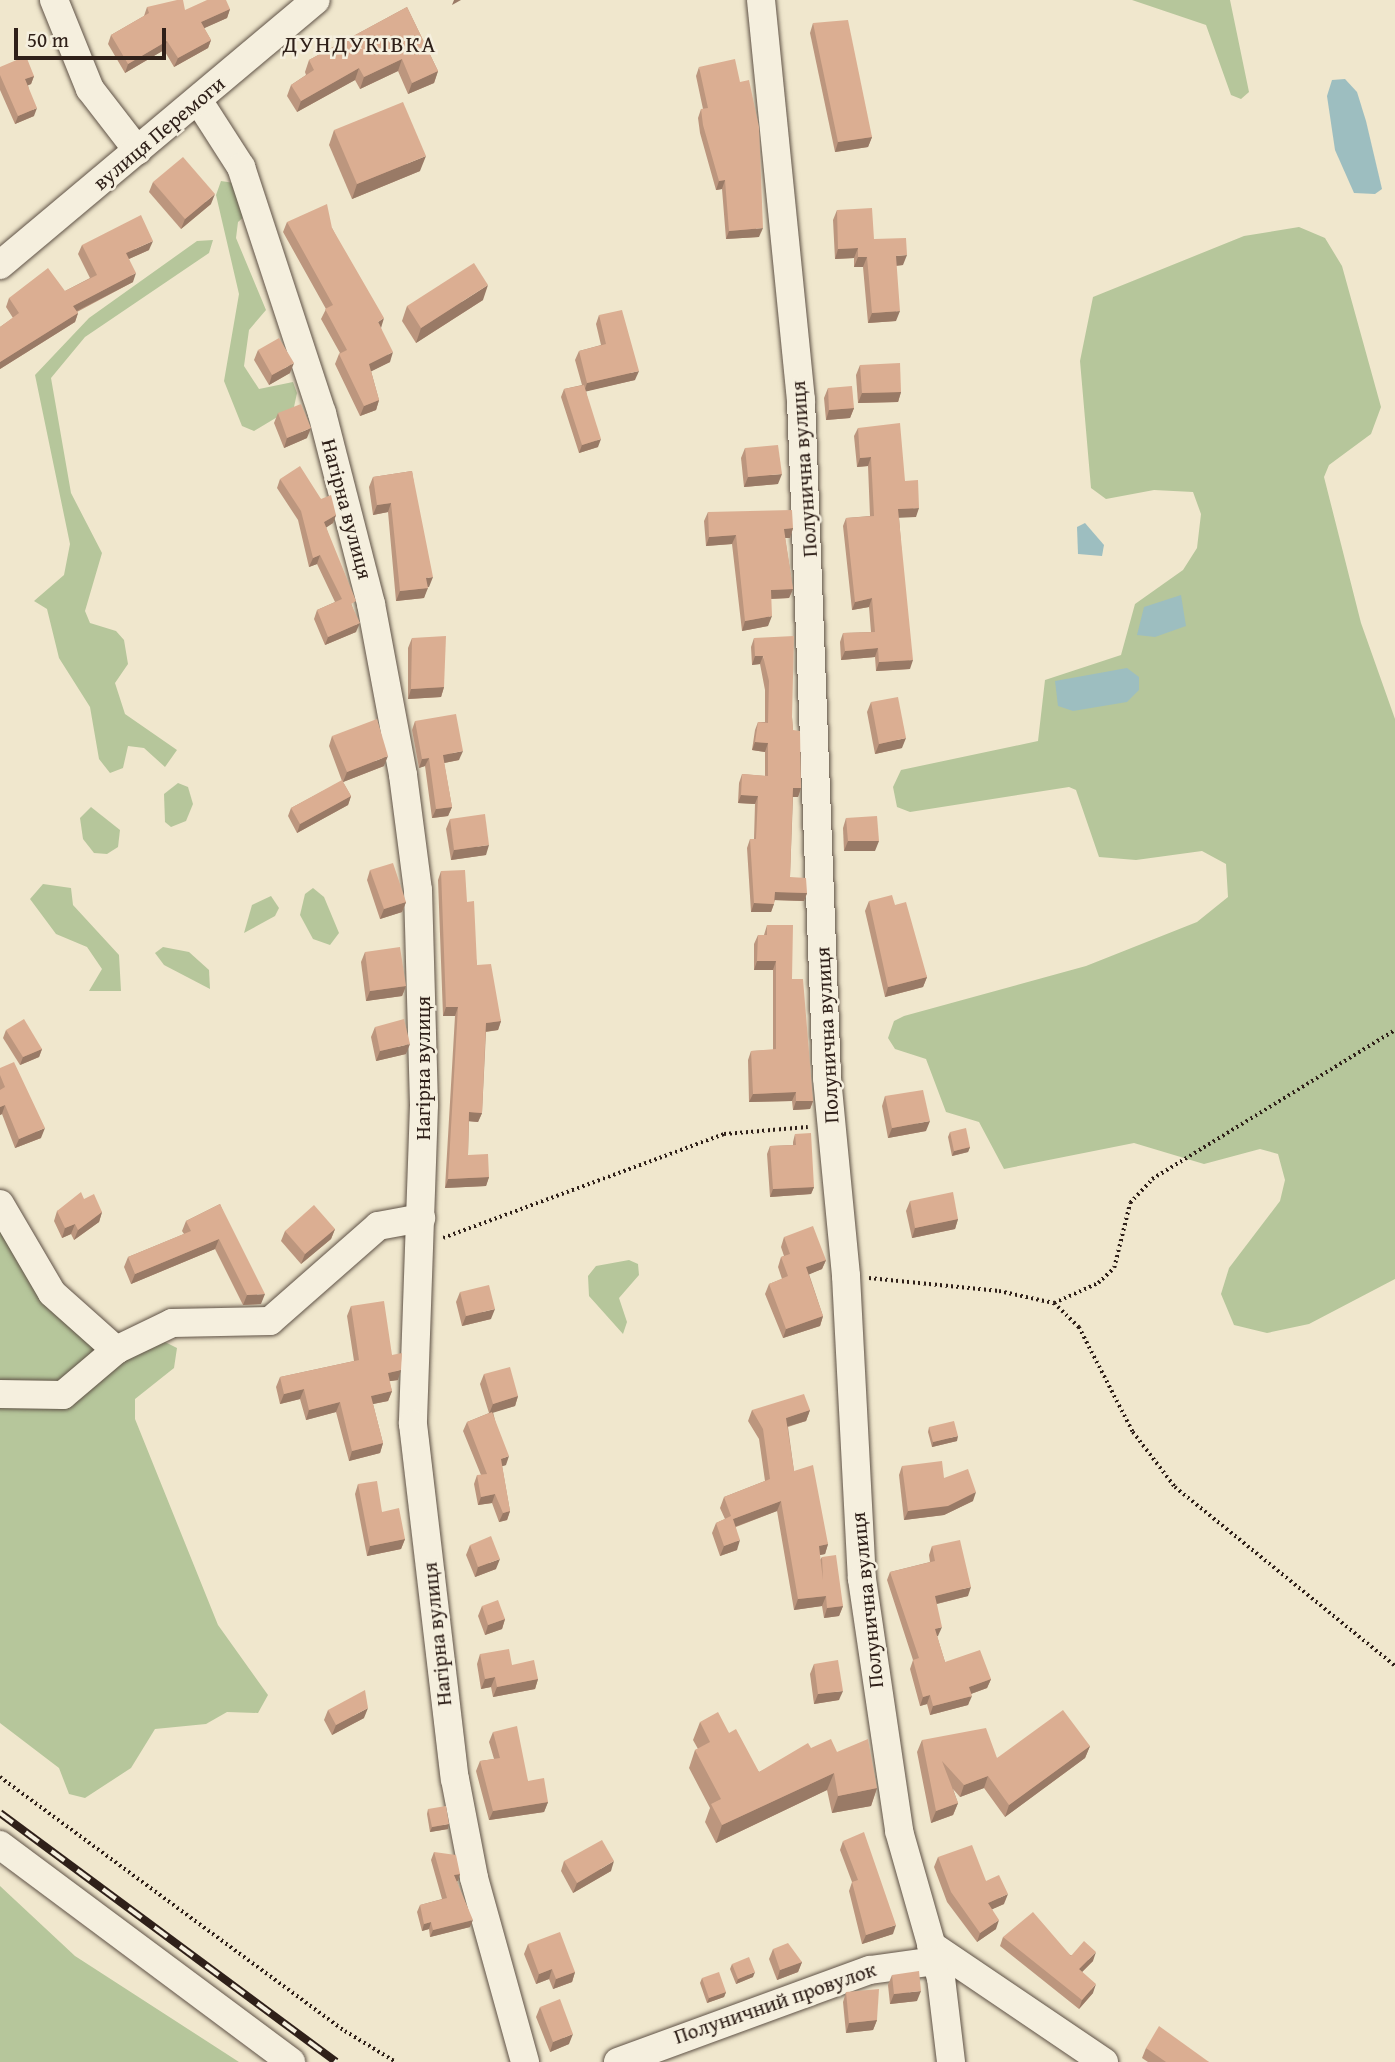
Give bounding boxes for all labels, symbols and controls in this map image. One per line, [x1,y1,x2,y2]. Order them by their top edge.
scale bar [18,14,170,58]
text: 50 m [27,24,69,55]
district label: ДУНДУКІВКА [284,30,436,58]
street label: вулиця Перемоги [88,71,230,195]
street label: Полунична вулиця [785,380,823,558]
street label: Нагірна вулиця [316,436,378,582]
street label: Полунична вулиця [810,946,844,1124]
street label: Нагірна вулиця [410,996,436,1140]
street label: Полунична вулиця [845,1511,889,1689]
street label: Нагірна вулиця [417,1561,457,1707]
street label: Полуничний провулок [671,1957,879,2049]

